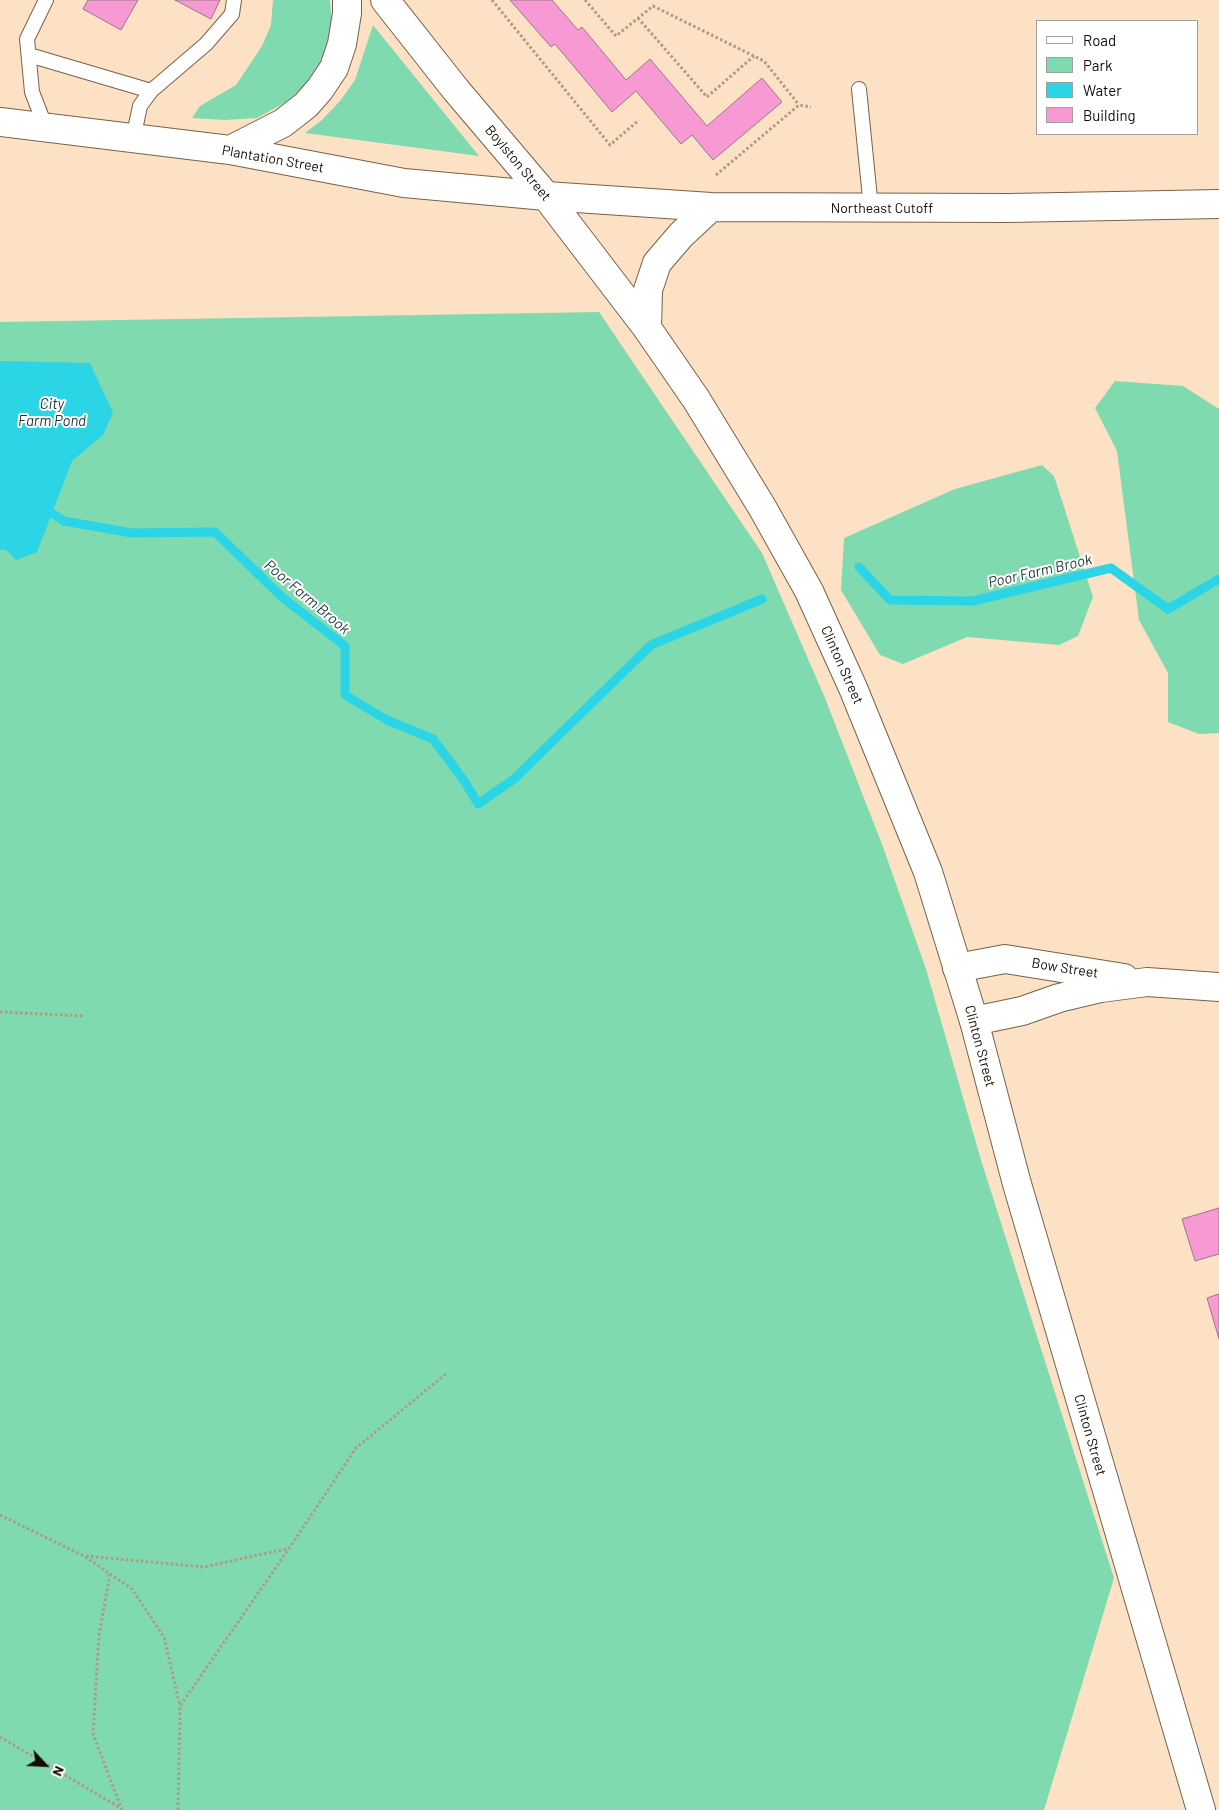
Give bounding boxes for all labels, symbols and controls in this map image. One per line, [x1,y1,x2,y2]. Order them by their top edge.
legend [1036,20,1199,135]
text: Road [1083,31,1116,49]
text: Park [1083,56,1112,74]
text: Water [1083,81,1122,99]
text: Building [1083,106,1136,124]
street label: Boylston Street [481,122,555,204]
street label: Plantation Street [221,142,325,176]
street label: Northeast Cutoff [831,200,933,216]
water label: City Farm Pond [18,395,86,430]
water label: Poor Farm Brook [986,550,1094,592]
water label: Poor Farm Brook [261,556,353,638]
street label: Clinton Street [817,623,867,707]
street label: Bow Street [1030,954,1100,982]
street label: Clinton Street [961,1003,999,1089]
street label: Clinton Street [1070,1392,1110,1478]
north arrow [20,1740,70,1790]
text: N [49,1764,69,1779]

